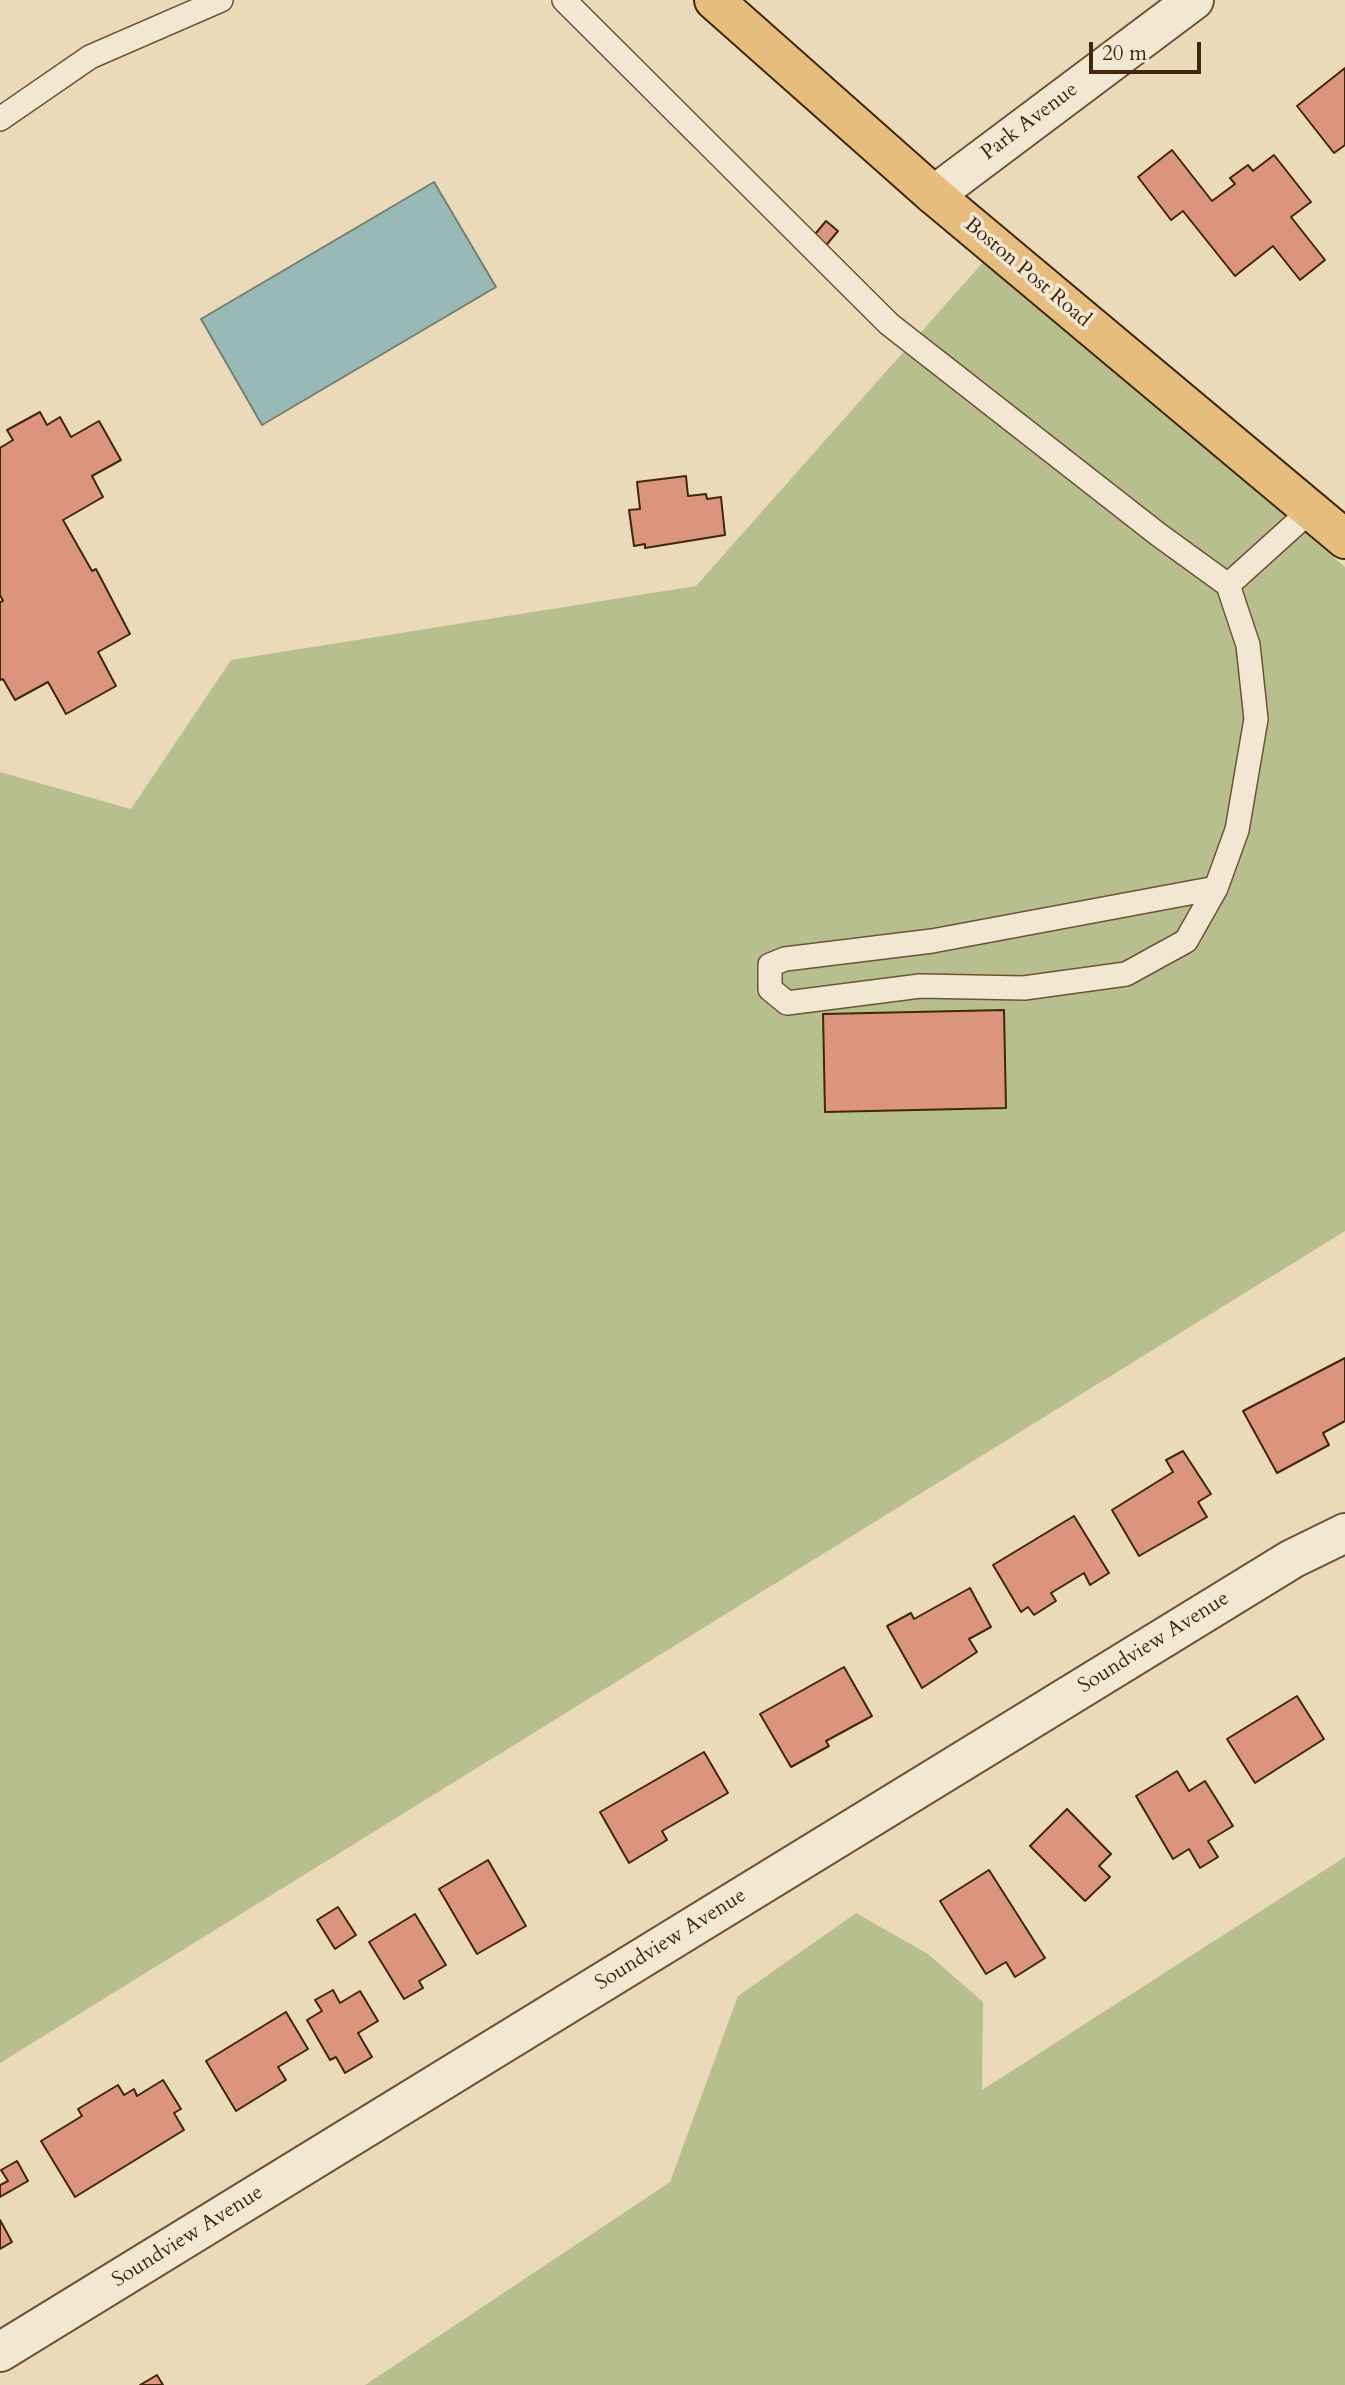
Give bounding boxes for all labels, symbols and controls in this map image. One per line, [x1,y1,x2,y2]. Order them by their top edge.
scale bar [1093,28,1205,72]
text: 20 m [1102,39,1147,68]
street label: Park Avenue [977,78,1083,166]
street label: Boston Post Road [959,213,1095,333]
street label: Soundview Avenue [1074,1586,1234,1700]
street label: Soundview Avenue [591,1883,751,1997]
street label: Soundview Avenue [108,2180,268,2294]

